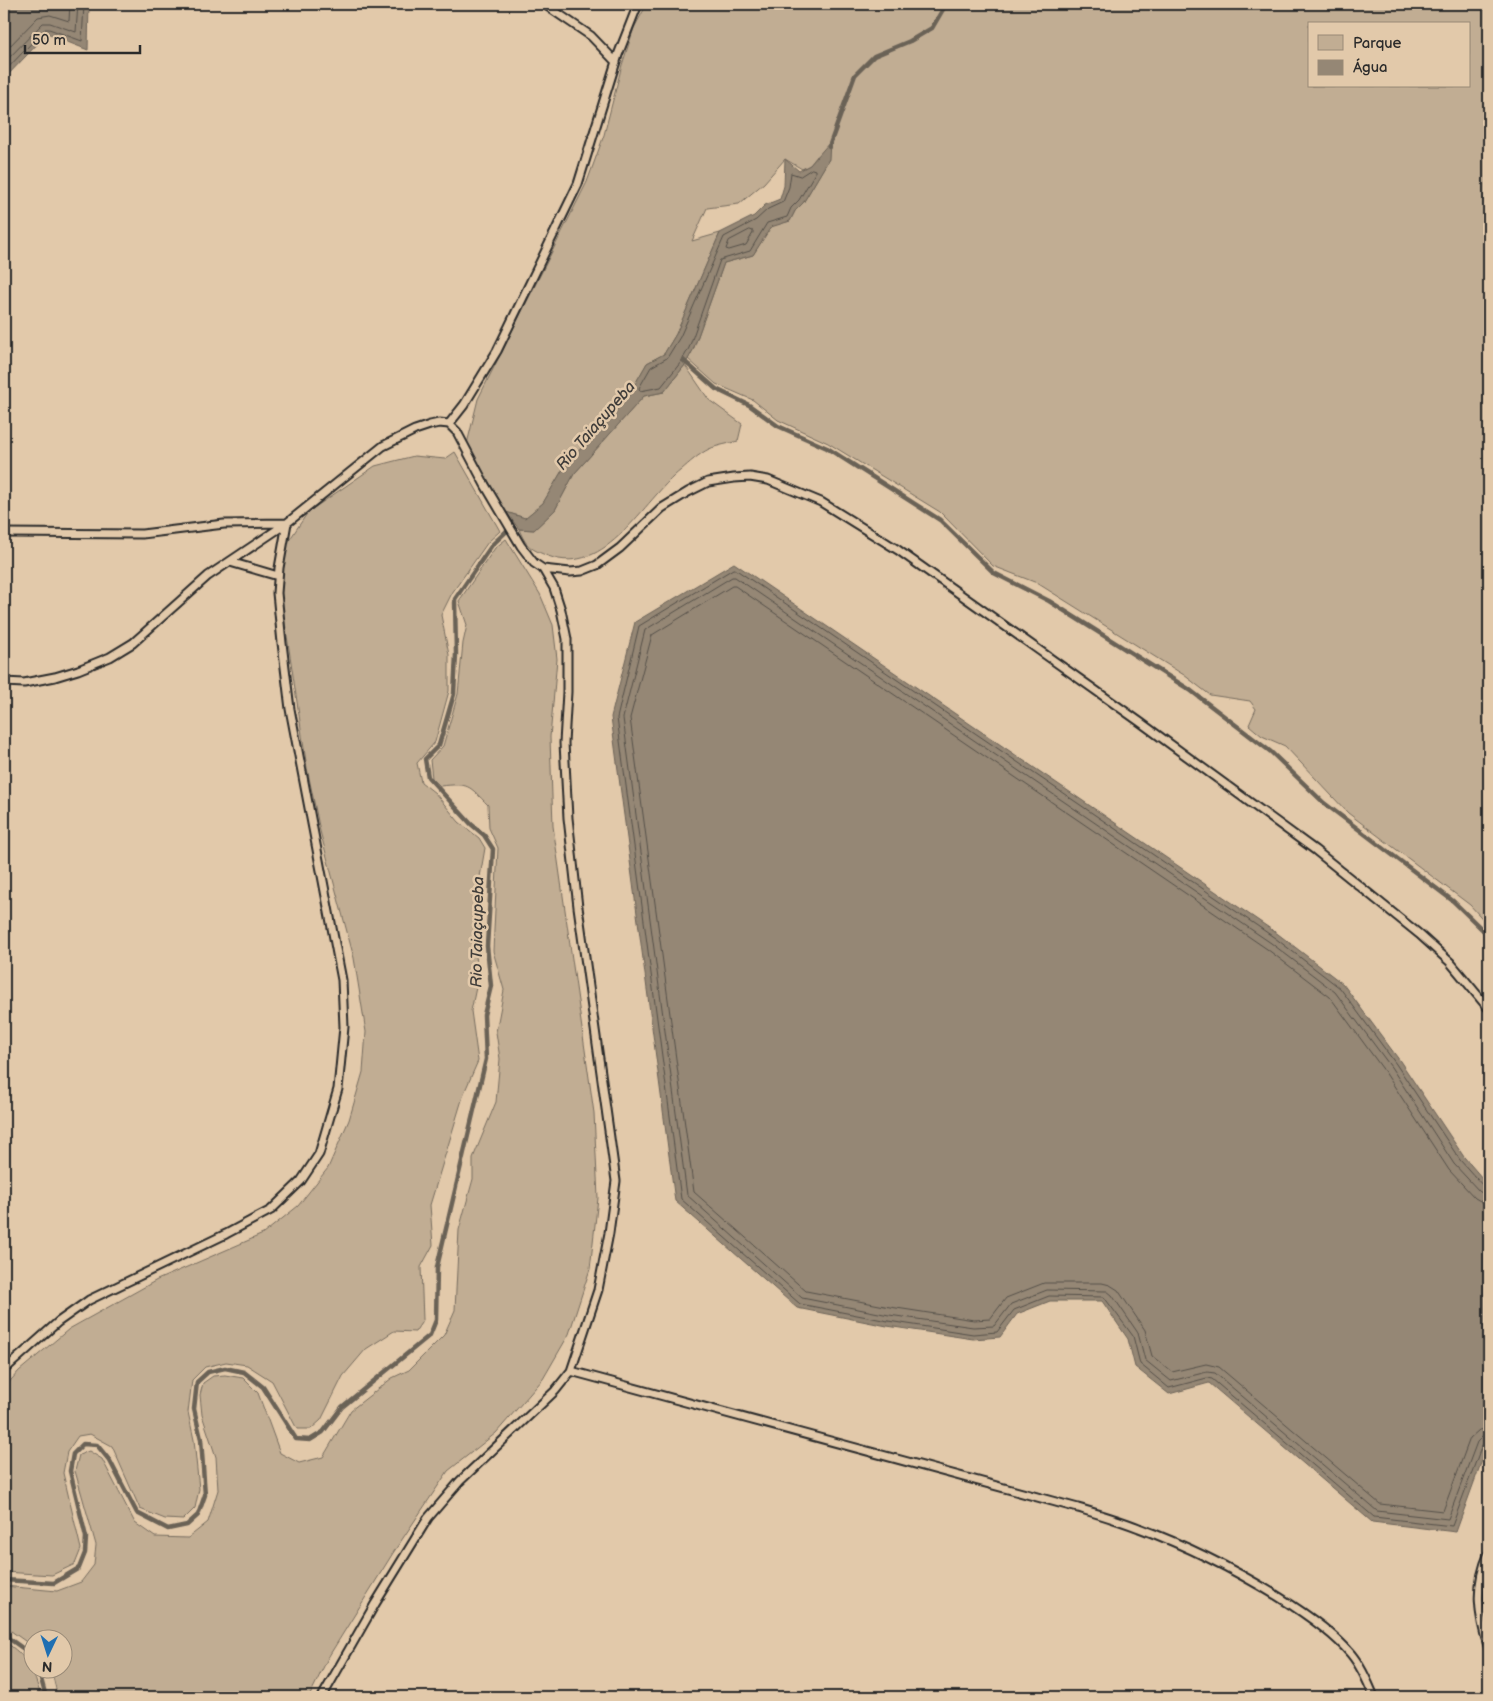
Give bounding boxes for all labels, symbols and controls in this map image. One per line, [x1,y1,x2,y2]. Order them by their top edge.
scale bar [25,22,140,54]
legend [1308,22,1470,88]
text: 50 m [32,31,66,50]
text: Parque [1353,34,1402,53]
text: Água [1353,58,1388,77]
water label: Rio Taiaçupeba [552,378,640,474]
water label: Rio Taiaçupeba [468,876,488,988]
north arrow [22,1628,72,1678]
text: N [41,1658,53,1675]

